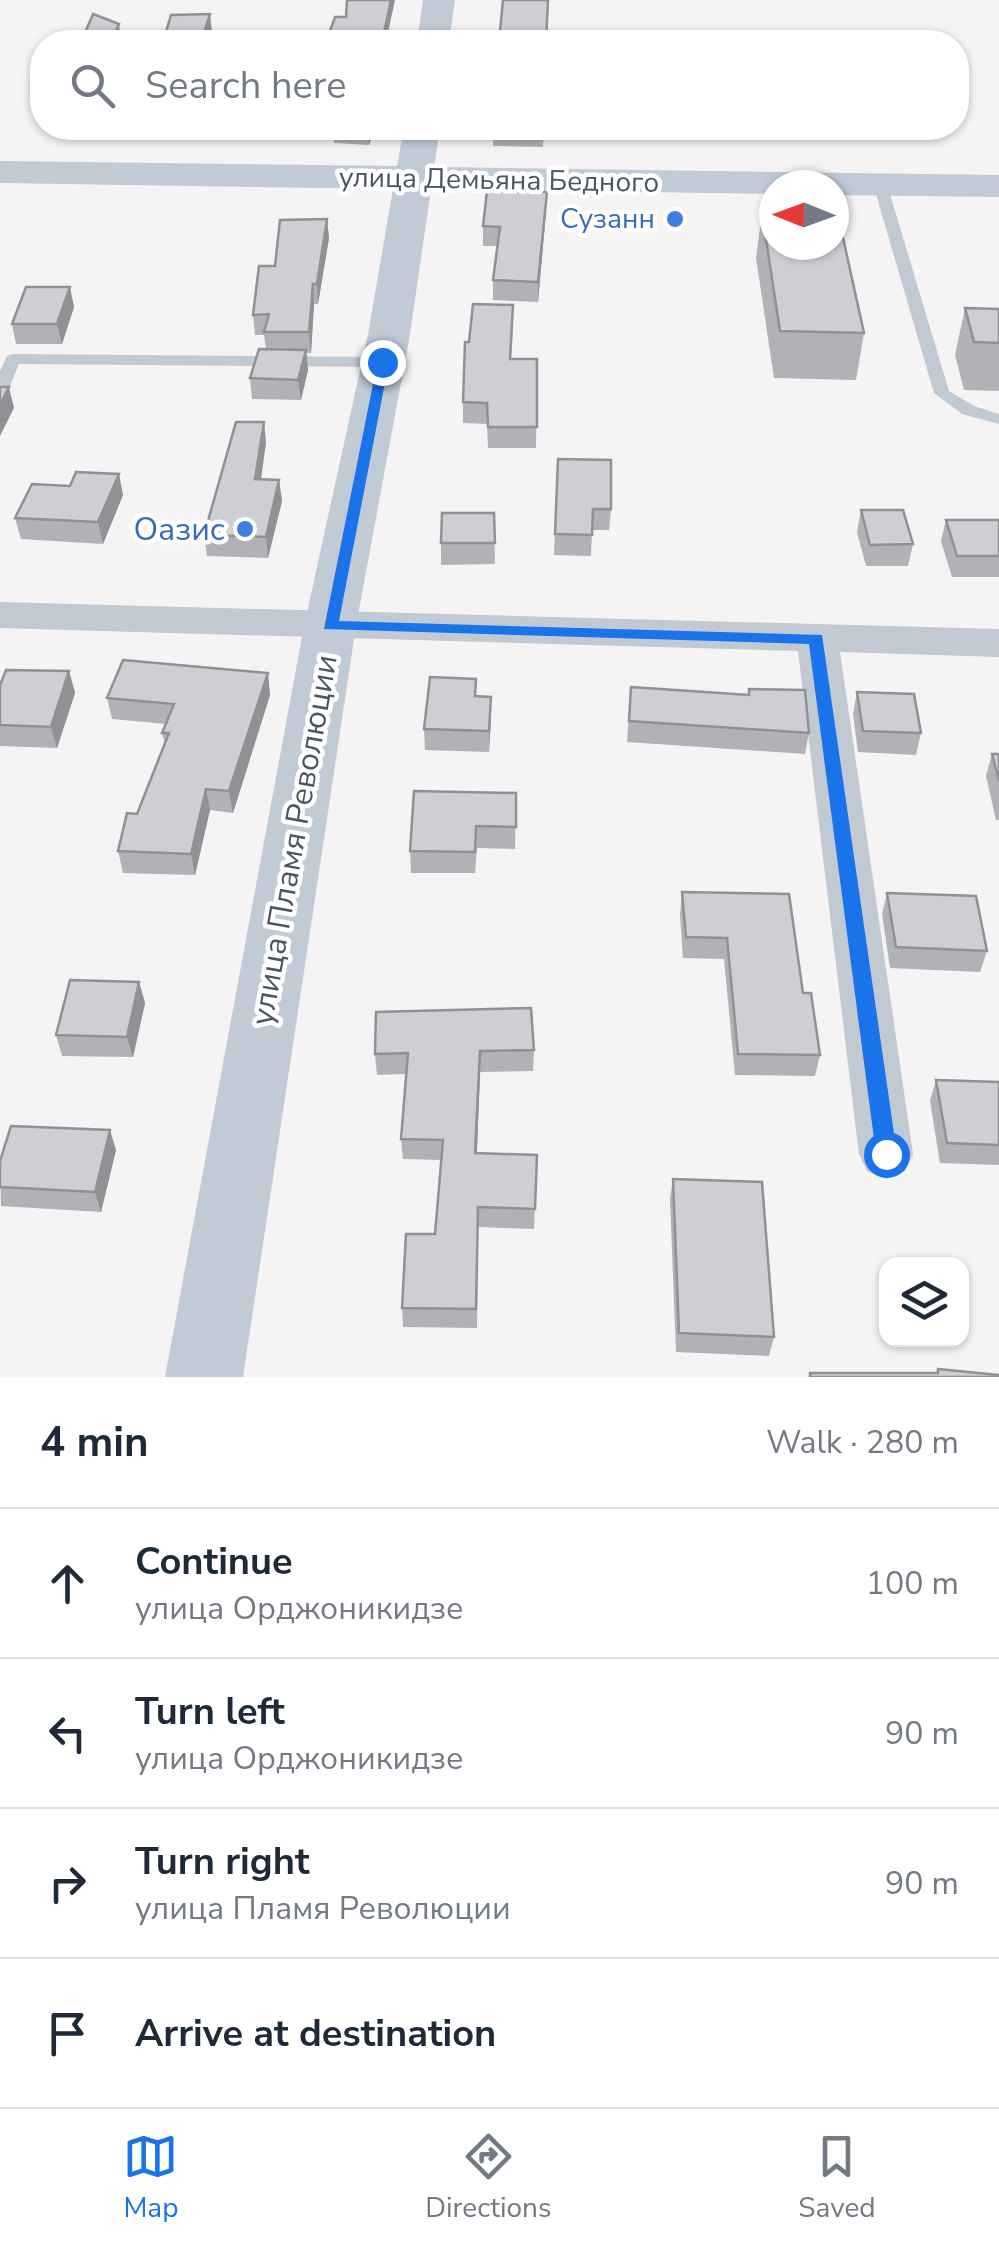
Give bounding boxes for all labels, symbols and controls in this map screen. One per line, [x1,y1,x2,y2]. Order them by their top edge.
search box [30,30,969,140]
icon: search [65,58,120,113]
text: Search here [145,60,346,111]
street label: улица Демьяна Бедного [338,158,660,202]
north arrow [759,170,849,260]
place label: Сузанн [560,200,655,238]
marker: Сузанн [664,208,686,230]
route end [360,340,406,386]
place label: Оазис [133,508,225,551]
marker: Оазис [234,518,256,540]
street label: улица Пламя Революции [240,651,348,1029]
route start [864,1132,910,1178]
map controls [879,1257,969,1347]
button: layers [879,1257,969,1347]
text: 4 min [40,1414,149,1471]
text: Walk · 280 m [766,1421,959,1464]
text: Continue [135,1536,293,1587]
icon: ahead [40,1556,95,1611]
text: 100 m [866,1562,959,1605]
text: улица Орджоникидзе [135,1587,463,1630]
text: Turn left [135,1686,285,1737]
icon: left [40,1706,95,1761]
text: 90 m [885,1712,959,1755]
text: улица Орджоникидзе [135,1737,463,1780]
text: Turn right [135,1836,310,1887]
icon: right [40,1856,95,1911]
text: 90 m [885,1862,959,1905]
text: улица Пламя Революции [135,1887,511,1930]
icon: arrive [40,2006,95,2061]
text: Arrive at destination [135,2008,496,2059]
tab: Map [123,2129,178,2227]
tab: Directions [425,2129,551,2227]
tab: Saved [798,2129,876,2227]

